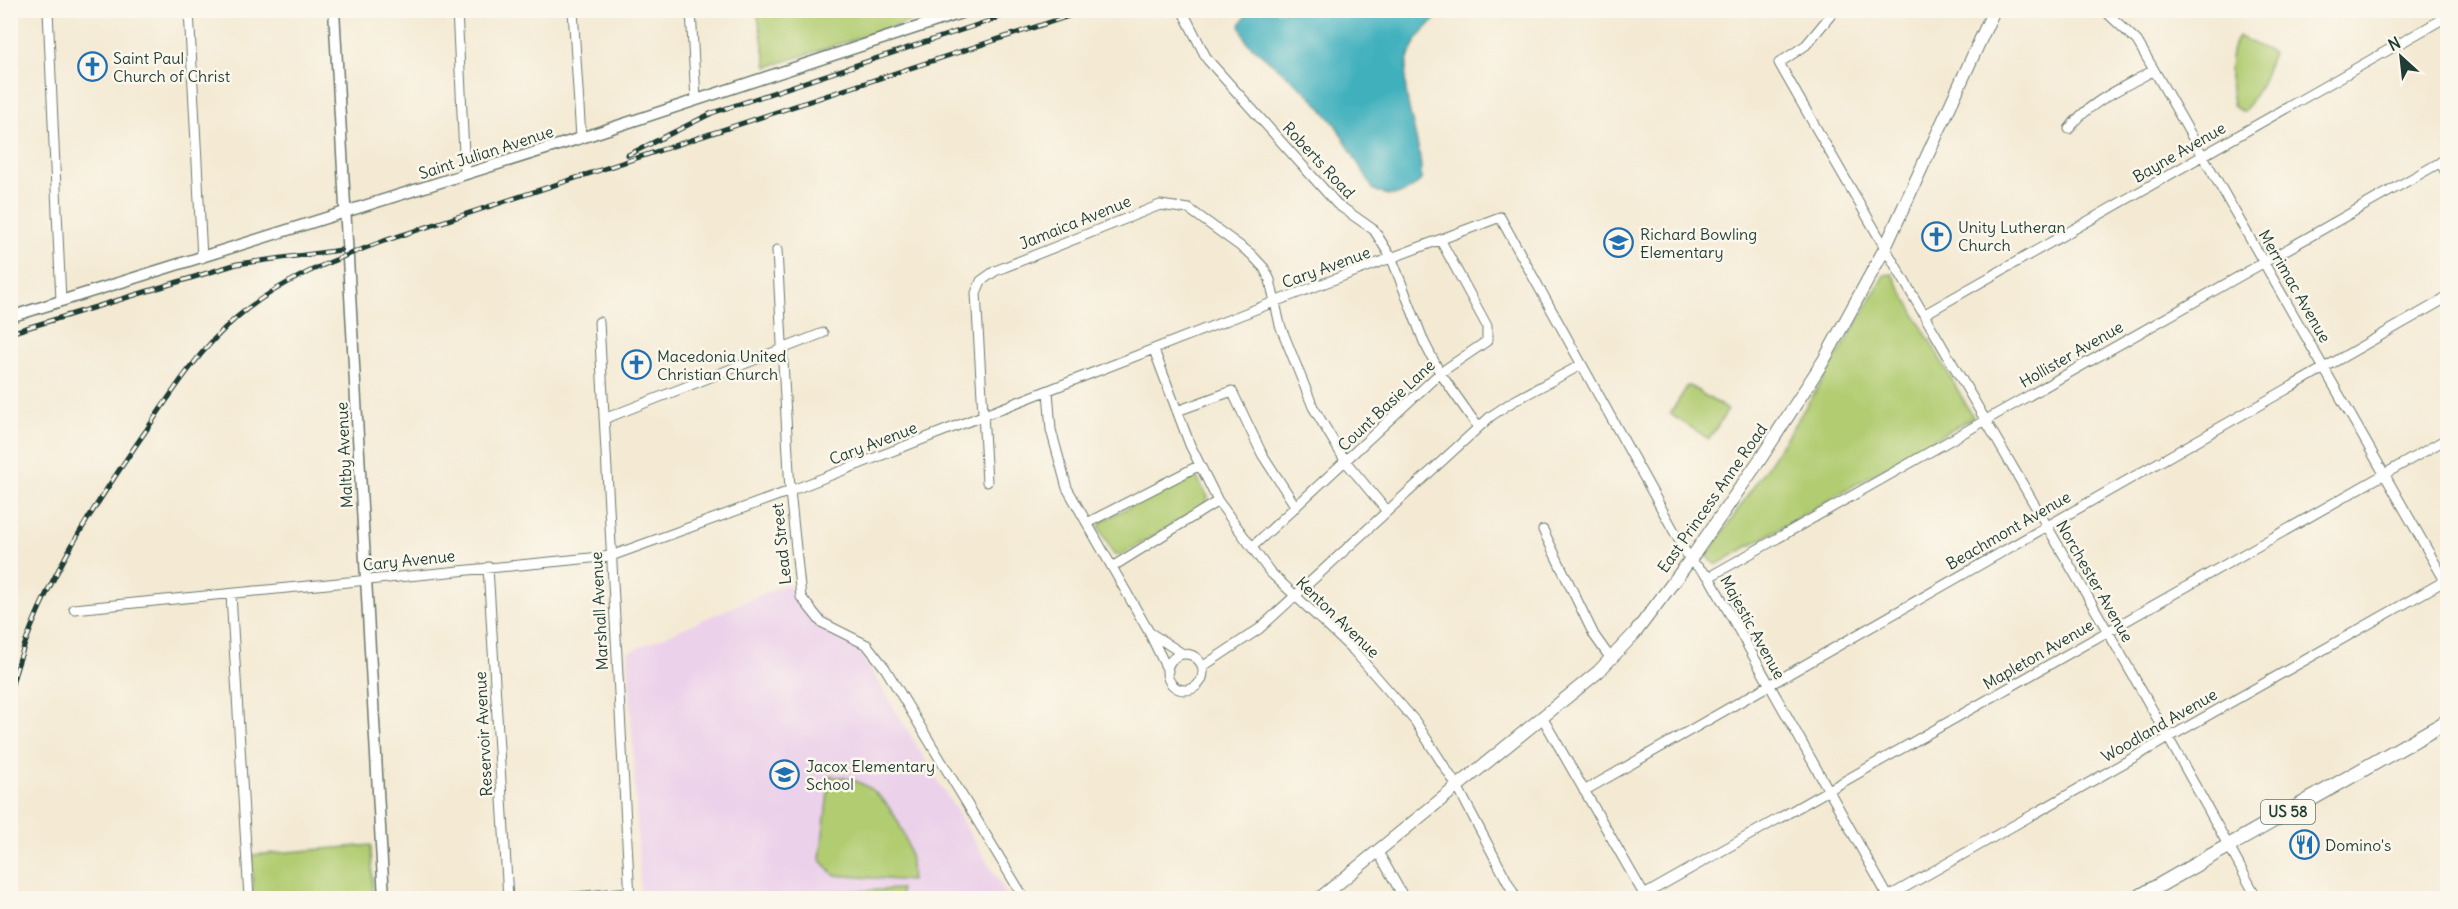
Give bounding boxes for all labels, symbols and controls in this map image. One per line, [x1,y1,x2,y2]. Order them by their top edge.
north arrow [2371,27,2431,87]
text: N [2385,32,2404,55]
place label: Saint Paul Church of Christ [113,48,231,86]
church icon: Saint Paul Church of Christ [76,51,108,83]
street label: Bayne Avenue [2129,117,2229,187]
street label: Roberts Road [1279,118,1359,202]
street label: Saint Julian Avenue [416,121,556,183]
street label: Jamaica Avenue [1016,191,1134,253]
place label: Unity Lutheran Church [1958,217,2066,255]
church icon: Unity Lutheran Church [1921,220,1953,252]
place label: Richard Bowling Elementary [1640,224,1757,262]
street label: Merrimac Avenue [2255,226,2335,346]
school or university icon: Richard Bowling Elementary [1603,227,1635,259]
street label: Cary Avenue [1279,242,1373,292]
street label: Hollister Avenue [2016,316,2126,392]
place label: Macedonia United Christian Church [657,346,786,384]
church icon: Macedonia United Christian Church [620,349,652,381]
street label: Count Basie Lane [1333,355,1439,455]
street label: Maltby Avenue [331,401,357,509]
street label: Cary Avenue [826,417,920,469]
street label: East Princess Anne Road [1653,420,1771,576]
street label: Beachmont Avenue [1942,486,2074,574]
street label: Lead Street [767,502,795,586]
street label: Norchester Avenue [2052,517,2138,645]
street label: Cary Avenue [362,545,456,575]
street label: Marshall Avenue [586,551,612,671]
street label: Majestic Avenue [1716,571,1790,683]
street label: Kenton Avenue [1292,572,1384,662]
street label: Mapleton Avenue [1979,614,2097,694]
street label: Reservoir Avenue [470,671,496,797]
street label: Woodland Avenue [2098,684,2220,766]
place label: Jacox Elementary School [806,756,935,794]
school or university icon: Jacox Elementary School [769,759,801,791]
road number: US 58 [2261,800,2315,824]
restaurant icon: Domino's [2288,829,2320,861]
place label: Domino's [2325,835,2391,855]

